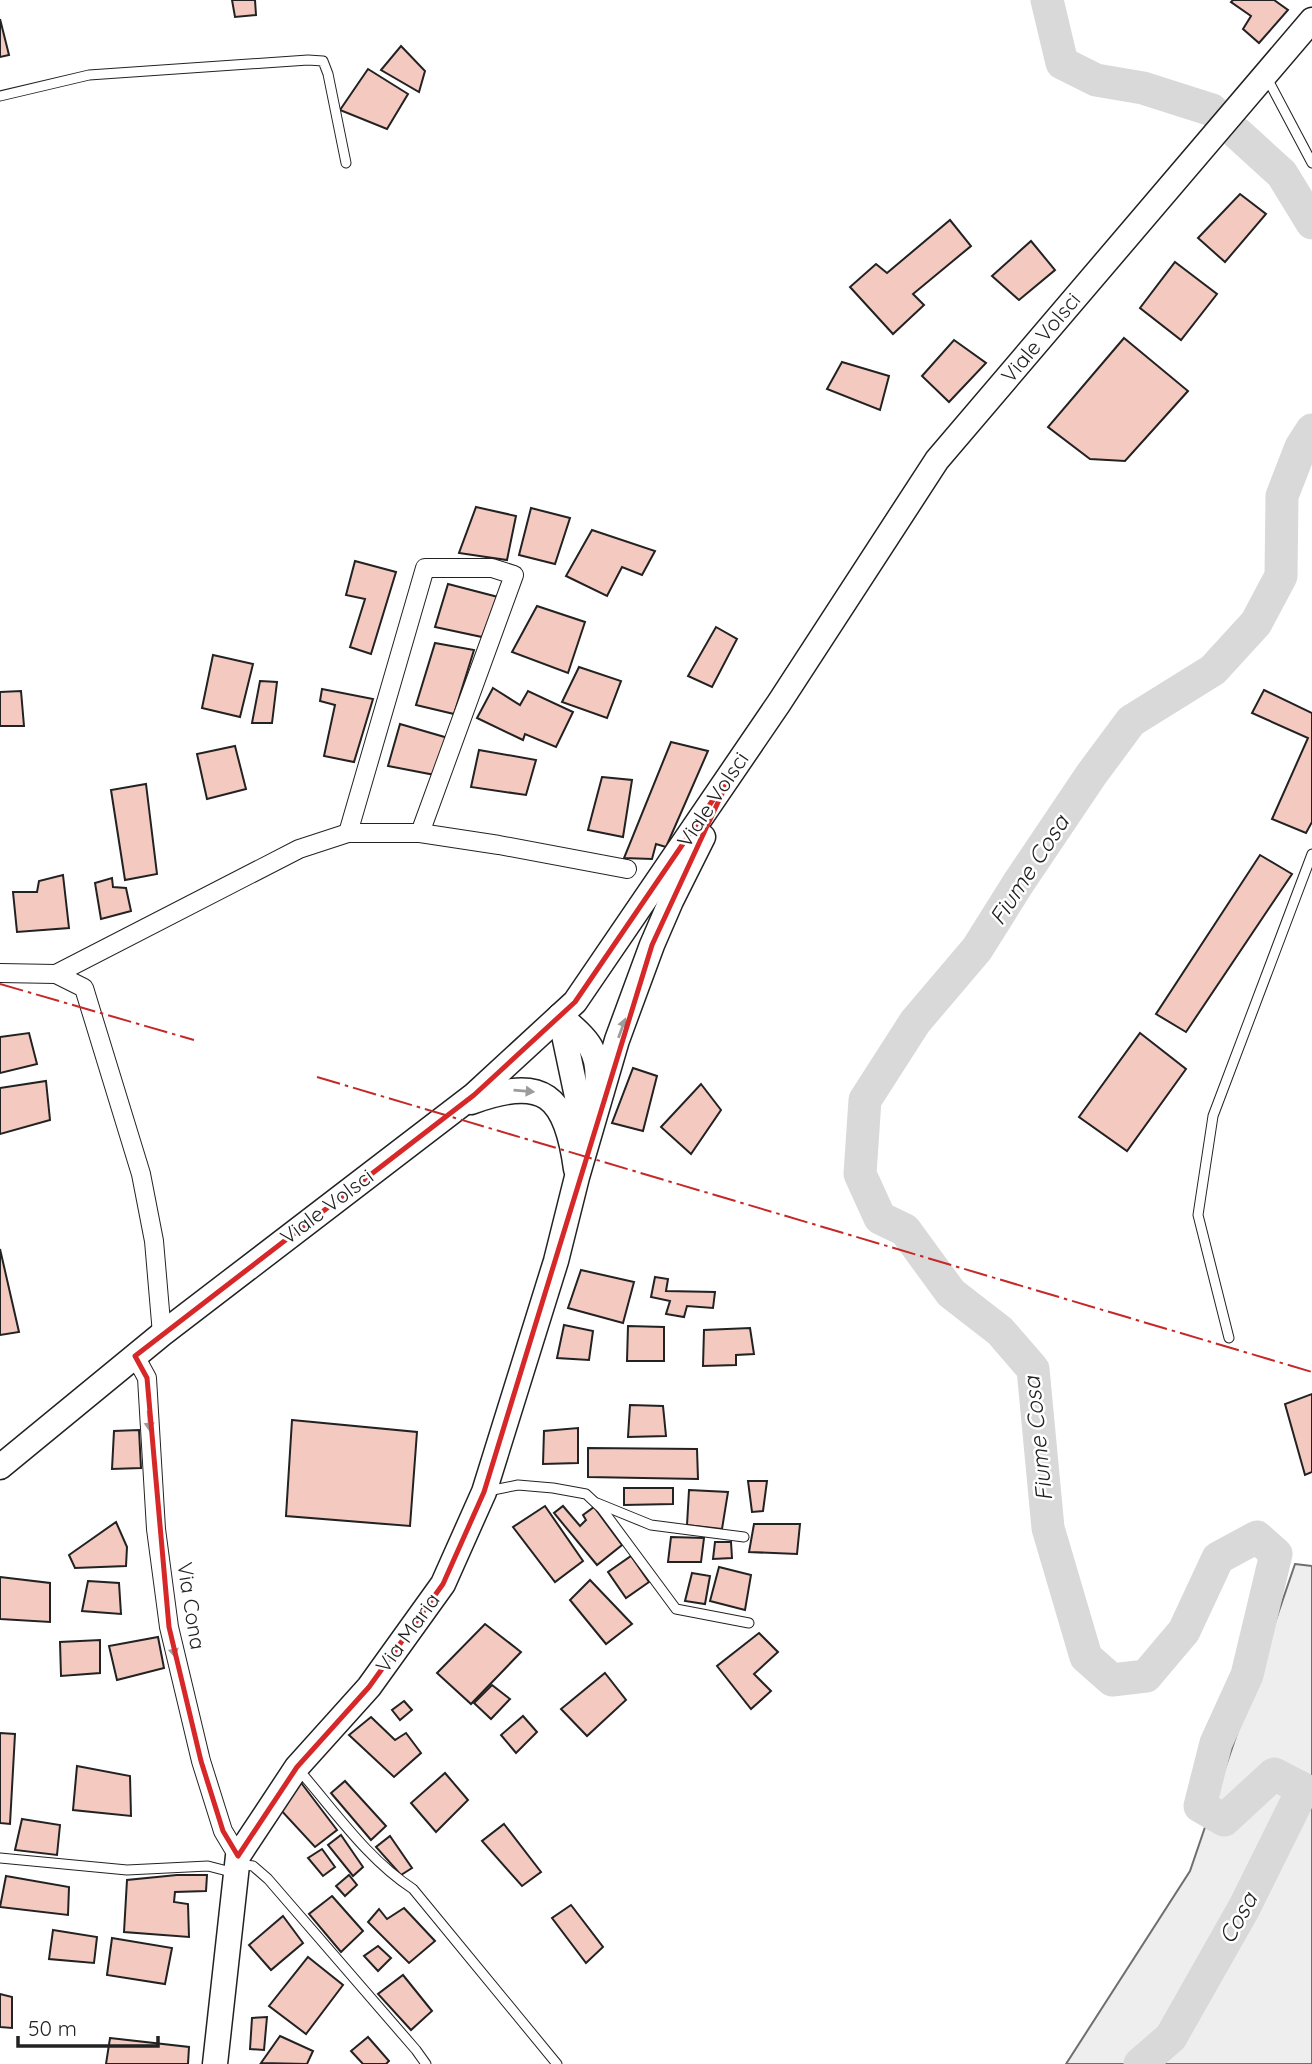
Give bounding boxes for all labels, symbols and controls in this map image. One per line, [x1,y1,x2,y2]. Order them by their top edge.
street label: Viale Volsci [995,287,1085,388]
street label: Viale Volsci [671,747,754,852]
water label: Fiume Cosa [982,808,1075,930]
one-way arrow [616,1018,627,1039]
one-way arrow [513,1086,535,1097]
street label: Viale Volsci [275,1163,378,1250]
water label: Fiume Cosa [1016,1374,1058,1503]
one-way arrow [144,1410,155,1432]
street label: Via Cona [172,1560,212,1651]
street label: Via Maria [370,1587,445,1677]
one-way arrow [168,1636,179,1658]
water label: Cosa [1212,1886,1264,1948]
scale bar [18,2004,158,2048]
text: 50 m [28,2015,77,2041]

